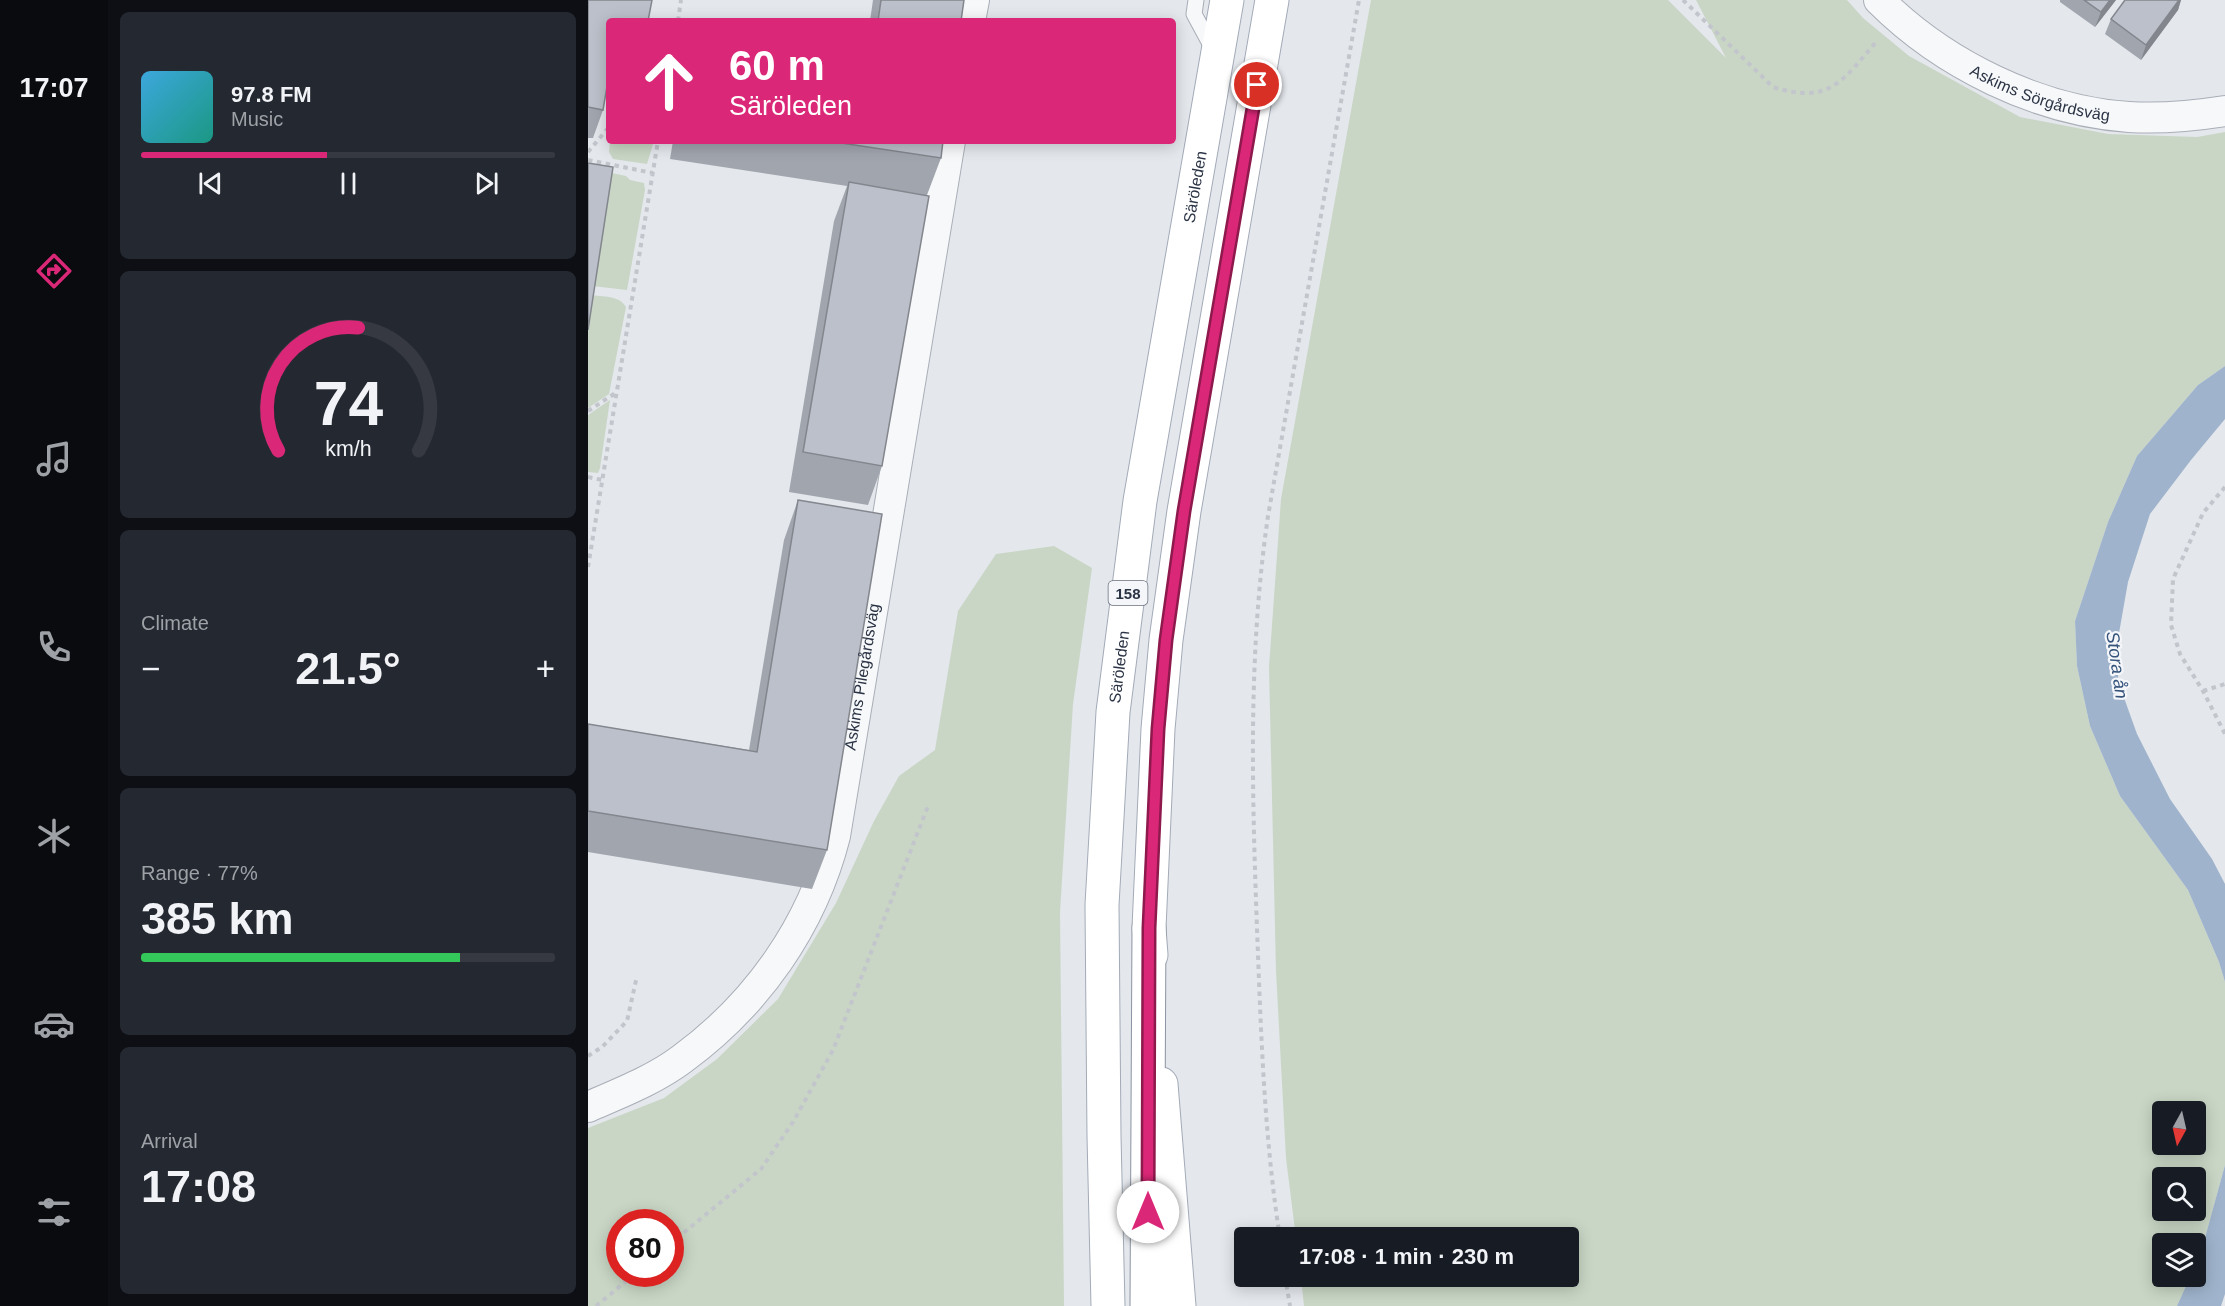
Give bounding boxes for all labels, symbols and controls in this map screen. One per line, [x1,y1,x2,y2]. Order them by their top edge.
icon: ahead [630,42,708,120]
text: 60 m [729,42,825,89]
pin [1231,59,1282,110]
street label: Askims Sörgårdsväg [1967,61,2111,124]
icon: arrive [1240,68,1273,101]
text: 17:07 [19,73,89,103]
text: 97.8 FM [231,82,312,107]
text: Säröleden [729,91,852,121]
text: Music [231,108,283,130]
street label: Säröleden [1180,149,1209,224]
icon: previous [194,167,227,200]
icon: pause [332,167,365,200]
icon: next [470,167,503,200]
icon: directions [33,250,75,292]
text: 74 [313,369,383,438]
icon: music [33,438,75,480]
text: km/h [325,438,371,462]
road number: 158 [1108,581,1148,605]
street label: Askims Pilegårdsväg [841,602,882,751]
text: Climate [141,612,209,634]
icon: phone [33,626,75,668]
street label: Säröleden [1106,629,1132,704]
water label: Stora ån [2102,630,2132,700]
text: 21.5° [295,643,401,694]
text: − [141,650,160,687]
text: + [536,650,555,687]
icon: climate [33,815,75,857]
text: Range · 77% [141,862,258,884]
text: 385 km [141,893,294,944]
icon: car [33,1003,75,1045]
north arrow [2152,1101,2206,1155]
map controls [2152,1101,2206,1287]
text: Arrival [141,1130,198,1152]
text: 17:08 [141,1161,256,1212]
button: search [2152,1167,2206,1221]
position arrow [1116,1180,1180,1244]
icon: filters [33,1191,75,1233]
speed limit sign: 80 [606,1209,684,1287]
button: layers [2152,1233,2206,1287]
text: 17:08 · 1 min · 230 m [1299,1244,1514,1269]

